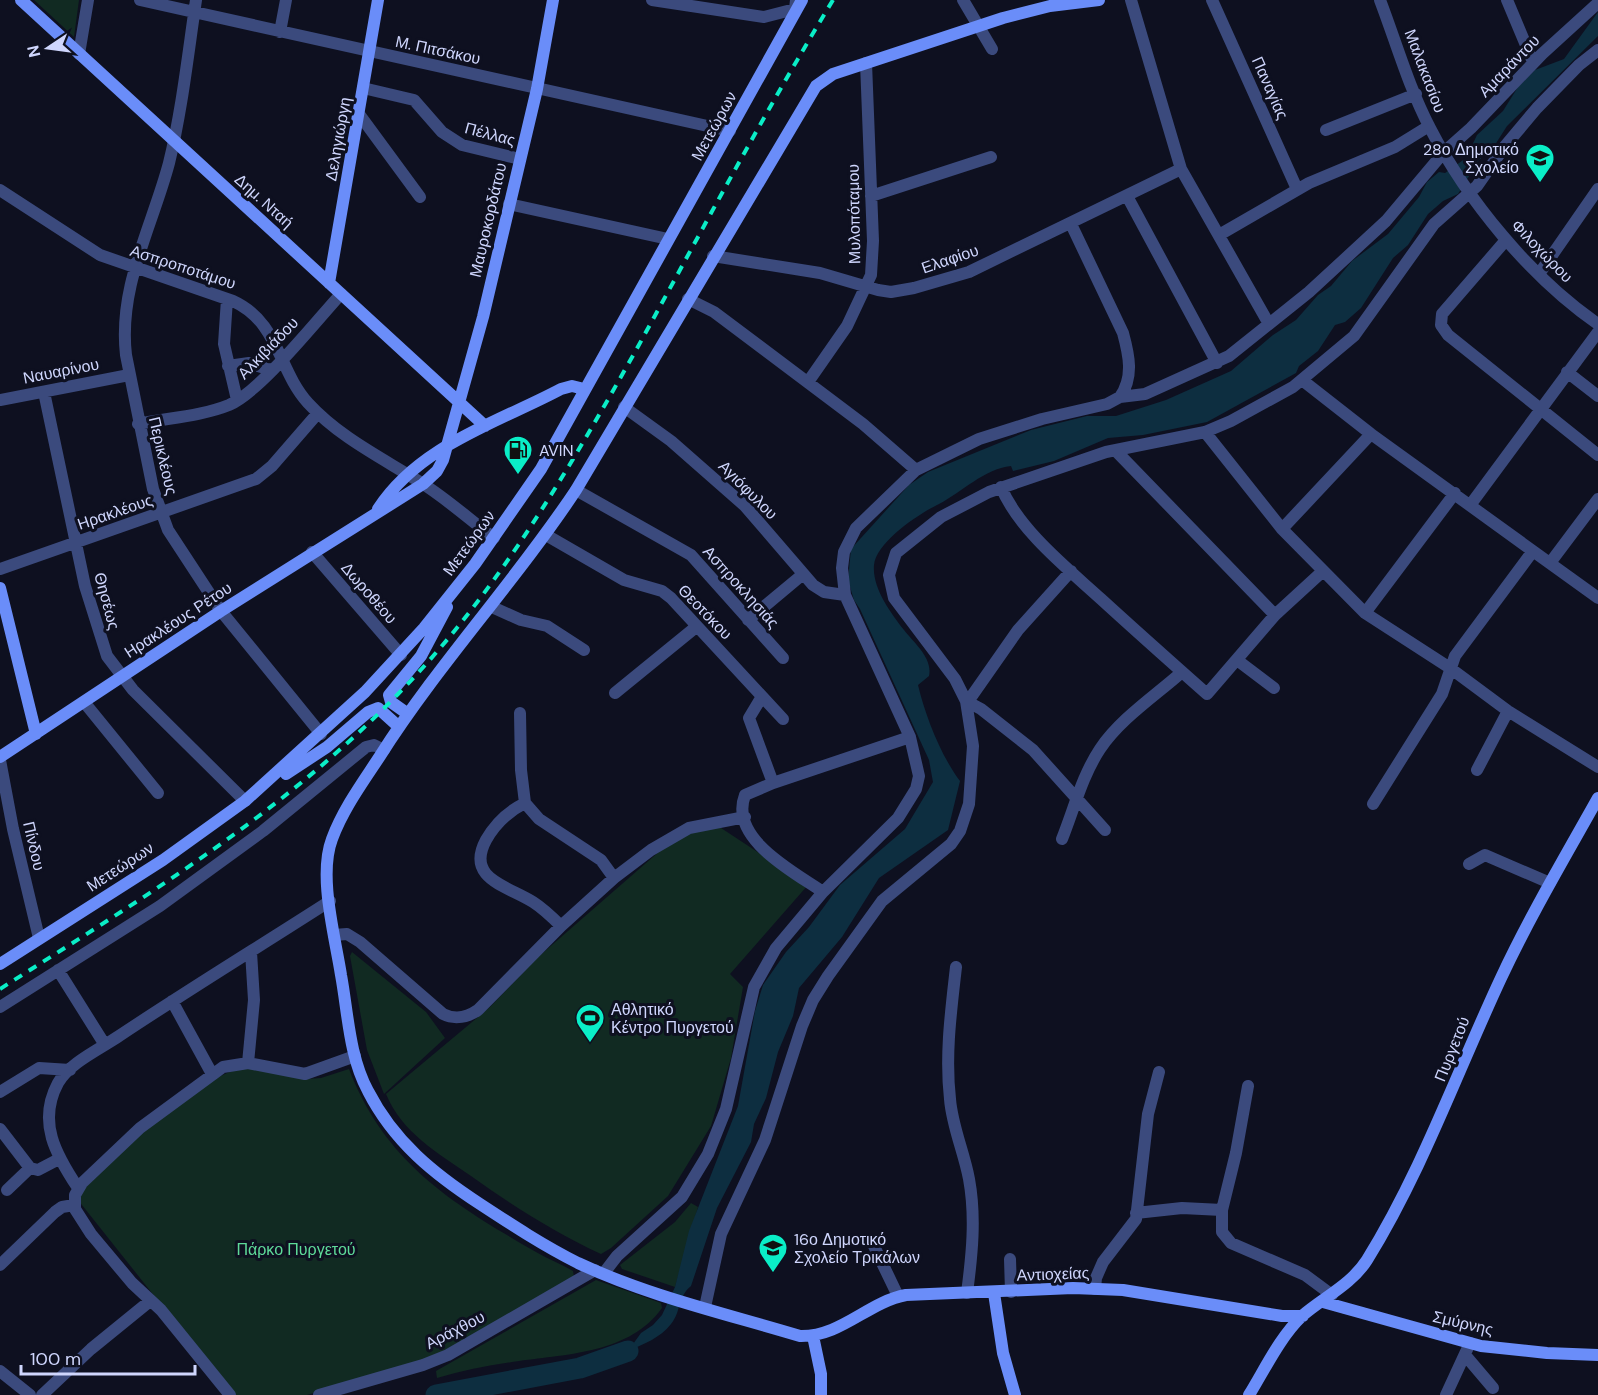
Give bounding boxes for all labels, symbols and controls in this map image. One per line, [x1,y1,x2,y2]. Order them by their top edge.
north arrow [18,18,78,78]
street label: Μαλακασίου [1399,26,1451,116]
street label: Αμαράντου [1474,30,1544,102]
street label: Μ. Πιτσάκου [393,31,483,69]
text: N [22,43,45,59]
street label: Παναγίας [1247,53,1293,123]
street label: Μετεώρων [686,88,742,164]
street label: Δεληγιώργη [320,95,356,183]
street label: Πέλλας [462,117,518,151]
place label: 28ο Δημοτικό Σχολείο [1423,139,1519,178]
school or university icon: 28ο Δημοτικό Σχολείο [1524,142,1556,184]
street label: Μαυροκορδάτου [465,161,511,279]
street label: Μυλοπόταμου [843,164,865,264]
street label: Δημ. Νταή [230,169,298,233]
street label: Φιλοχώρου [1507,215,1577,287]
street label: Ελαφίου [919,239,981,279]
street label: Ασπροποτάμου [127,240,239,294]
street label: Αλκιβιάδου [233,312,303,384]
street label: Ναυαρίνου [21,353,101,389]
street label: Περικλέους [144,415,182,498]
fuel station icon: AVIN [502,434,534,476]
place label: AVIN [539,440,574,461]
street label: Αγιόφυλου [714,456,782,524]
street label: Ηρακλέους [75,489,156,535]
street label: Μετεώρων [438,506,500,580]
street label: Ασπροκλησιάς [698,541,784,633]
street label: Δωροθέου [337,558,401,628]
street label: Θησέως [89,570,125,632]
street label: Ηρακλέους Ρέτου [120,577,236,663]
street label: Θεοτόκου [674,580,736,644]
street label: Πίνδου [18,819,50,873]
street label: Μετεώρων [82,837,158,897]
place label: Αθλητικό Κέντρο Πυργετού [611,999,734,1038]
sports icon: Αθλητικό Κέντρο Πυργετού [574,1002,606,1044]
street label: Πυργετού [1429,1013,1475,1085]
place label: 16ο Δημοτικό Σχολείο Τρικάλων [794,1229,920,1268]
school or university icon: 16ο Δημοτικό Σχολείο Τρικάλων [757,1232,789,1274]
park label: Πάρκο Πυργετού [236,1239,356,1260]
street label: Αντιοχείας [1016,1262,1090,1286]
street label: Αράχθου [422,1306,488,1354]
street label: Σμύρνης [1431,1306,1496,1340]
scale bar [21,1338,195,1376]
text: 100 m [30,1347,81,1371]

